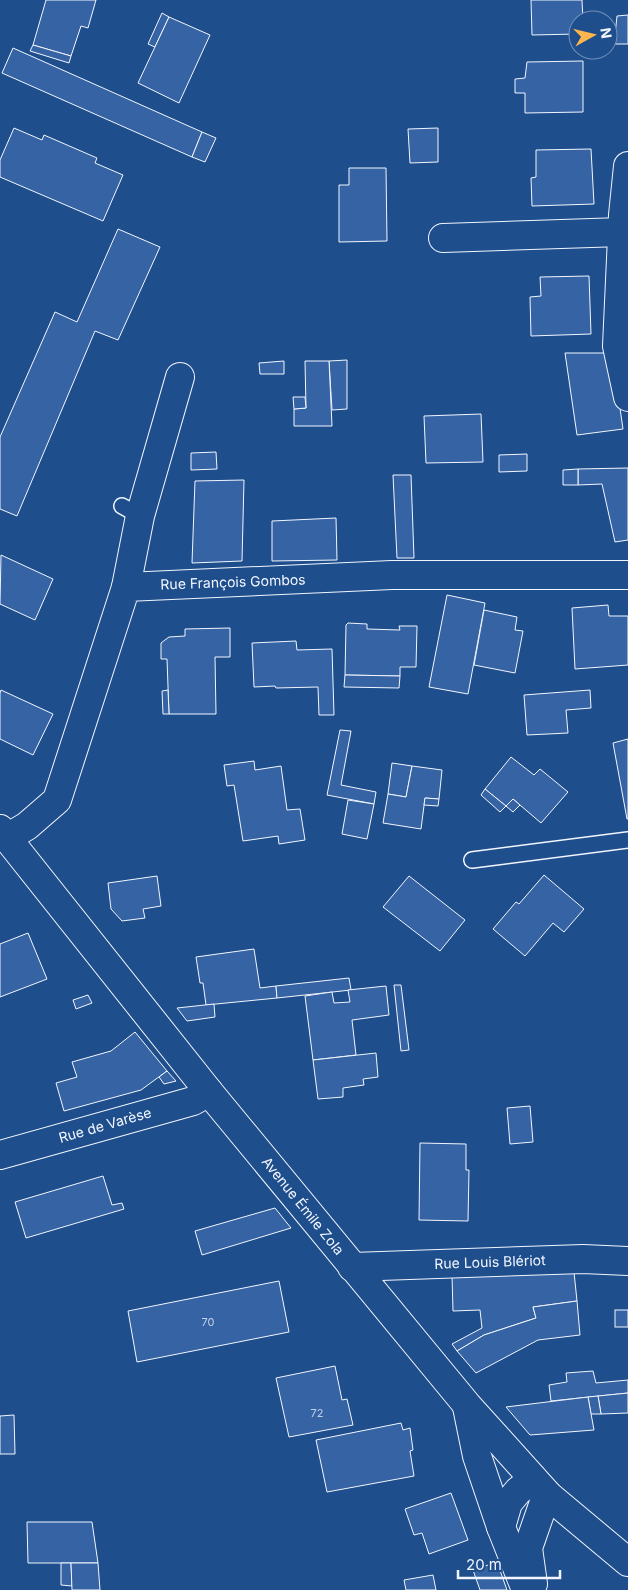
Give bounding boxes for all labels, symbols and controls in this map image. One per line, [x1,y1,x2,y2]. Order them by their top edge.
north arrow [568,10,618,60]
text: N [597,27,616,40]
street label: Rue François Gombos [160,570,306,593]
street label: Rue de Varèse [57,1103,153,1146]
street label: Avenue Émile Zola [259,1153,348,1258]
street label: Rue Louis Blériot [434,1251,546,1272]
house number: 70 [202,1315,215,1329]
house number: 72 [311,1406,323,1420]
scale bar [458,1548,560,1580]
text: 20 m [466,1555,502,1574]

